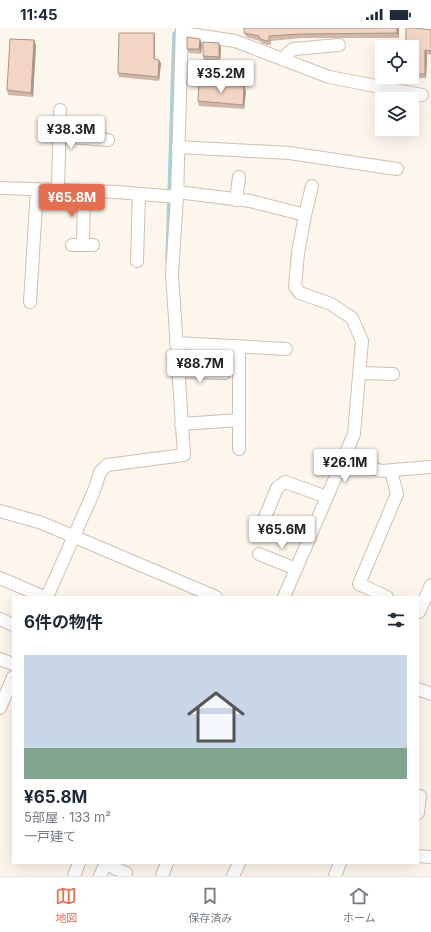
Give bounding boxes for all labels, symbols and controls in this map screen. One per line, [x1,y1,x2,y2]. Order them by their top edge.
text: 11:45 [20,5,58,24]
map controls [375,40,419,136]
button: locate [375,40,419,84]
pin: ¥35.2M [188,60,254,94]
text: ¥35.2M [197,65,245,81]
button: layers [375,92,419,136]
pin: ¥38.3M [38,116,104,150]
text: ¥38.3M [47,121,95,137]
pin: ¥65.8M [39,184,105,218]
text: ¥65.8M [48,189,96,205]
pin: ¥88.7M [167,350,233,384]
text: ¥88.7M [176,355,224,371]
pin: ¥26.1M [312,449,378,483]
text: ¥26.1M [323,454,367,470]
pin: ¥65.6M [249,516,315,550]
text: ¥65.6M [258,521,306,537]
icon: filters [385,609,407,631]
text: 6件の物件 [24,612,103,632]
icon: home [180,681,252,753]
text: ¥65.8M [24,787,87,807]
text: 5部屋 · 133 m² [24,809,111,825]
text: 一戸建て [24,828,76,844]
tab: 地図 [55,885,77,925]
tab: 保存済み [188,885,232,925]
tab: ホーム [343,885,376,925]

